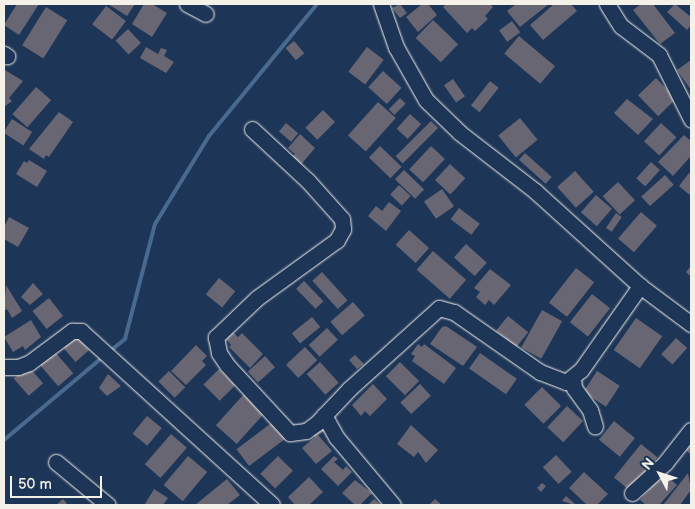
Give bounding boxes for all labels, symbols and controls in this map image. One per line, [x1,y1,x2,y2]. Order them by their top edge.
north arrow [635,449,685,499]
text: N [638,455,658,474]
scale bar [12,466,105,498]
text: 50 m [18,475,52,494]

